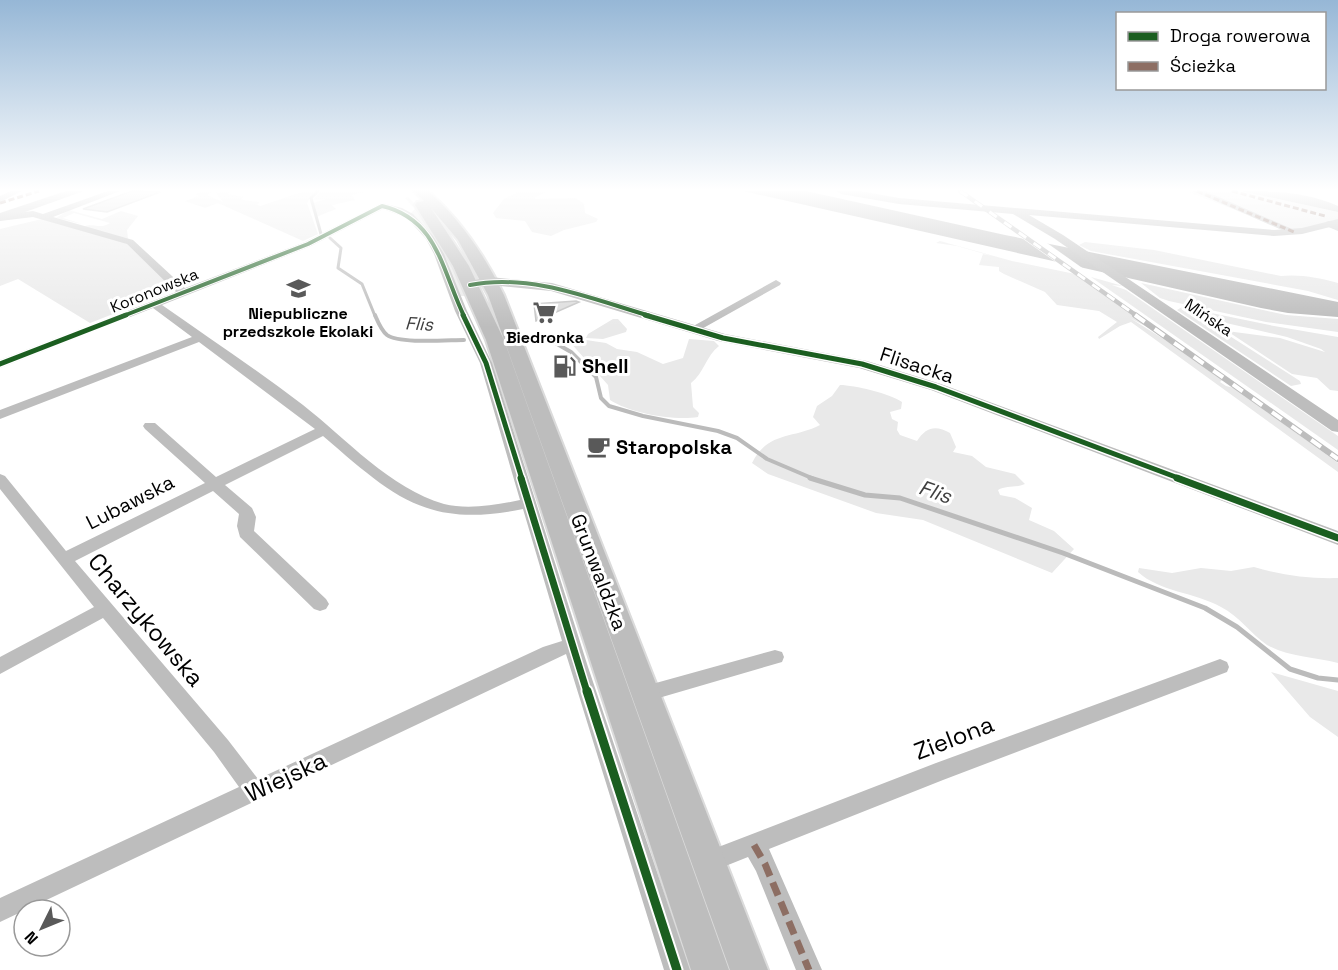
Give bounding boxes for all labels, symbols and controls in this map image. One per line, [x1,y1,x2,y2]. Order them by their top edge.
legend [1116,12,1326,90]
text: Droga rowerowa [1170,24,1310,47]
text: Ścieżka [1170,54,1236,77]
street label: Koronowska [107,263,201,318]
school or university icon: Niepubliczne przedszkole Ekolaki [285,275,311,301]
street label: Mińska [1181,294,1237,341]
supermarket icon: Biedronka [532,299,558,325]
place label: Niepubliczne przedszkole Ekolaki [223,303,373,342]
water label: Flis [404,311,434,336]
place label: Biedronka [506,327,584,348]
street label: Flisacka [877,341,957,389]
fuel station icon: Shell [551,353,577,379]
place label: Shell [582,353,629,379]
cafe icon: Staropolska [585,434,611,460]
place label: Staropolska [616,434,732,460]
street label: Lubawska [81,469,179,535]
water label: Flis [915,473,956,510]
street label: Grunwaldzka [565,510,633,634]
street label: Charzykowska [81,546,211,693]
street label: Zielona [909,708,998,767]
street label: Wiejska [240,744,332,809]
north arrow [12,898,72,958]
text: N [20,927,43,949]

